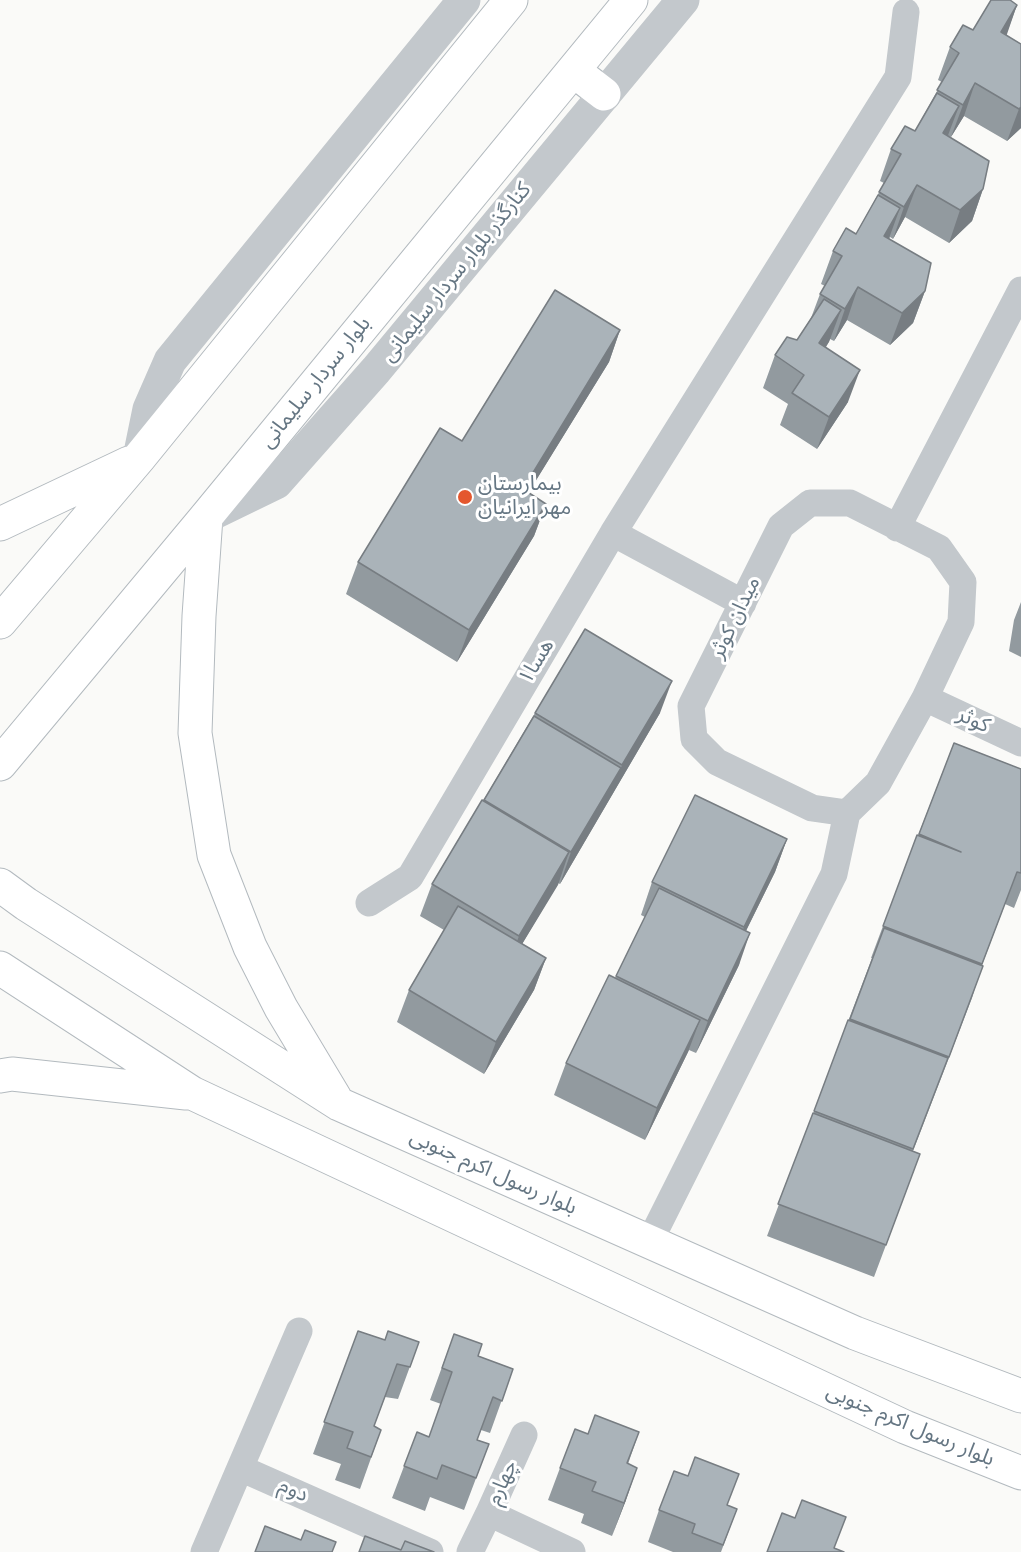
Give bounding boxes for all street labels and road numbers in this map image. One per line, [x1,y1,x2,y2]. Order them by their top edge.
street label: کنارگذر بلوار سردار سلیمانی [377,178,537,368]
street label: بلوار سردار سلیمانی [255,312,377,454]
street label: میدان کوثر [705,573,767,663]
street label: هسا۱ [514,635,560,689]
street label: کوثر [953,703,993,739]
street label: بلوار رسول اکرم جنوبی [406,1125,580,1221]
street label: بلوار رسول اکرم جنوبی [822,1379,998,1473]
street label: چهارم [482,1457,524,1509]
street label: دوم [274,1473,312,1509]

